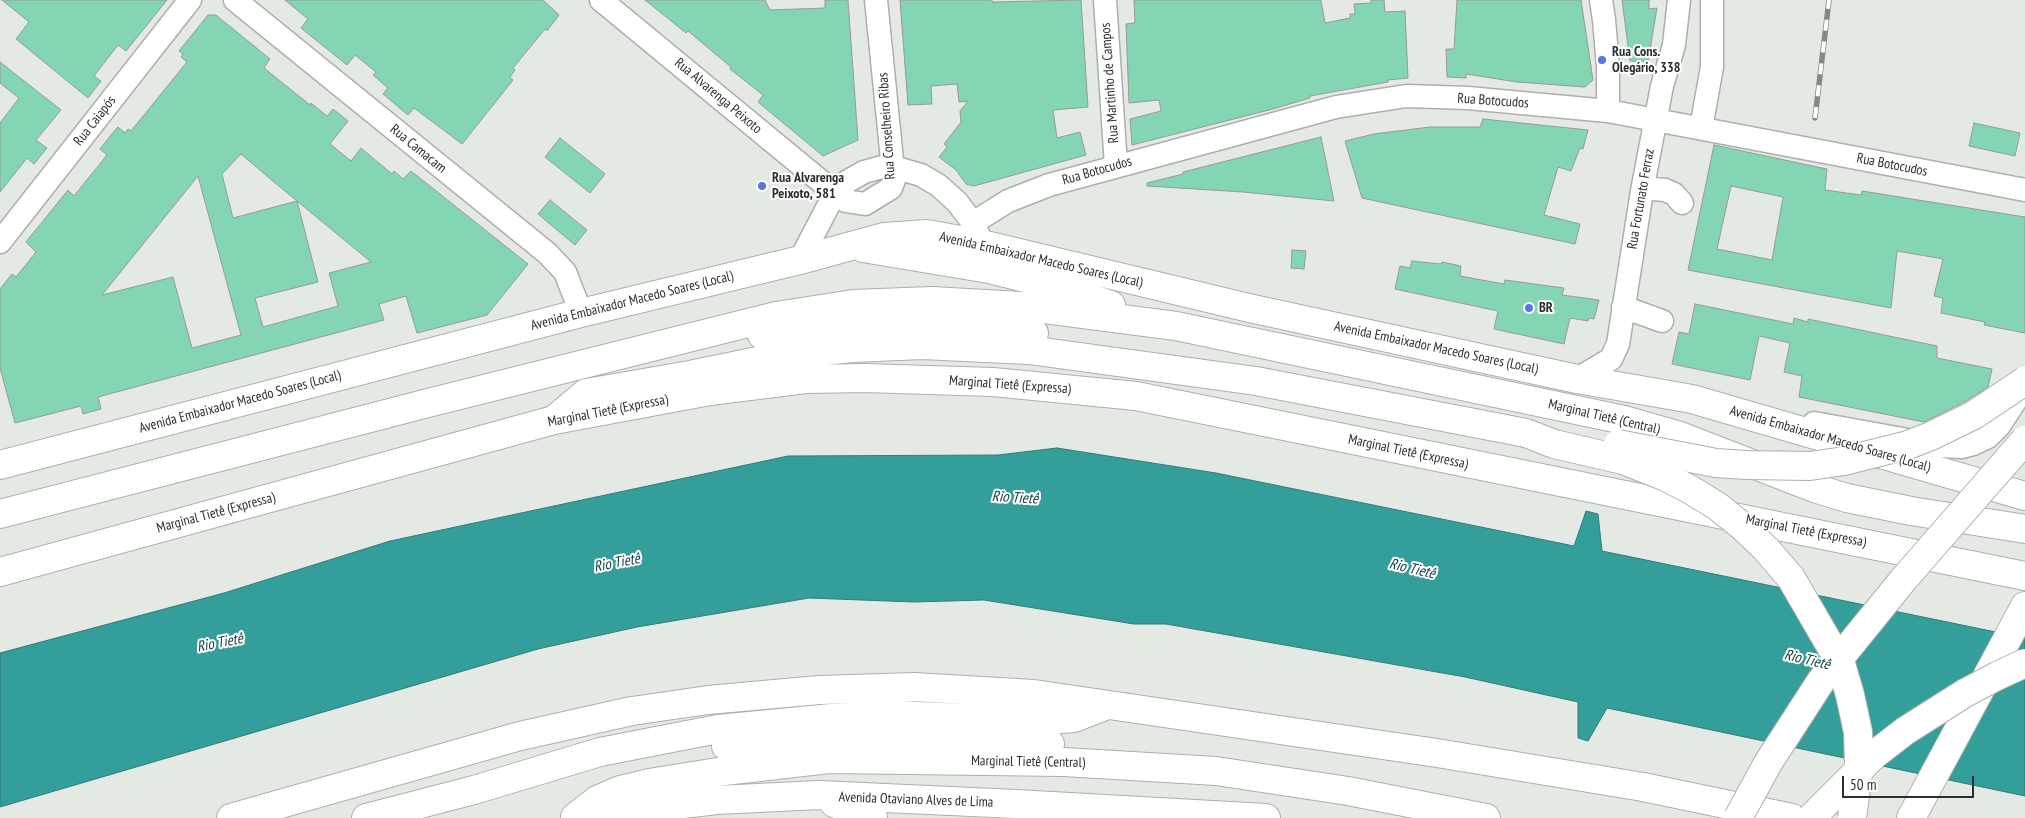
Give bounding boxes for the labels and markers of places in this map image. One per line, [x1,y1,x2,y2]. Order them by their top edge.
place label: Rua Cons. Olegário, 338 [1612,44,1680,76]
marker: Rua Cons. Olegário, 338 [1596,54,1608,66]
place label: Rua Alvarenga Peixoto, 581 [772,170,844,202]
marker: Rua Alvarenga Peixoto, 581 [756,180,768,192]
place label: BR [1539,300,1553,316]
marker: BR [1523,302,1535,314]

